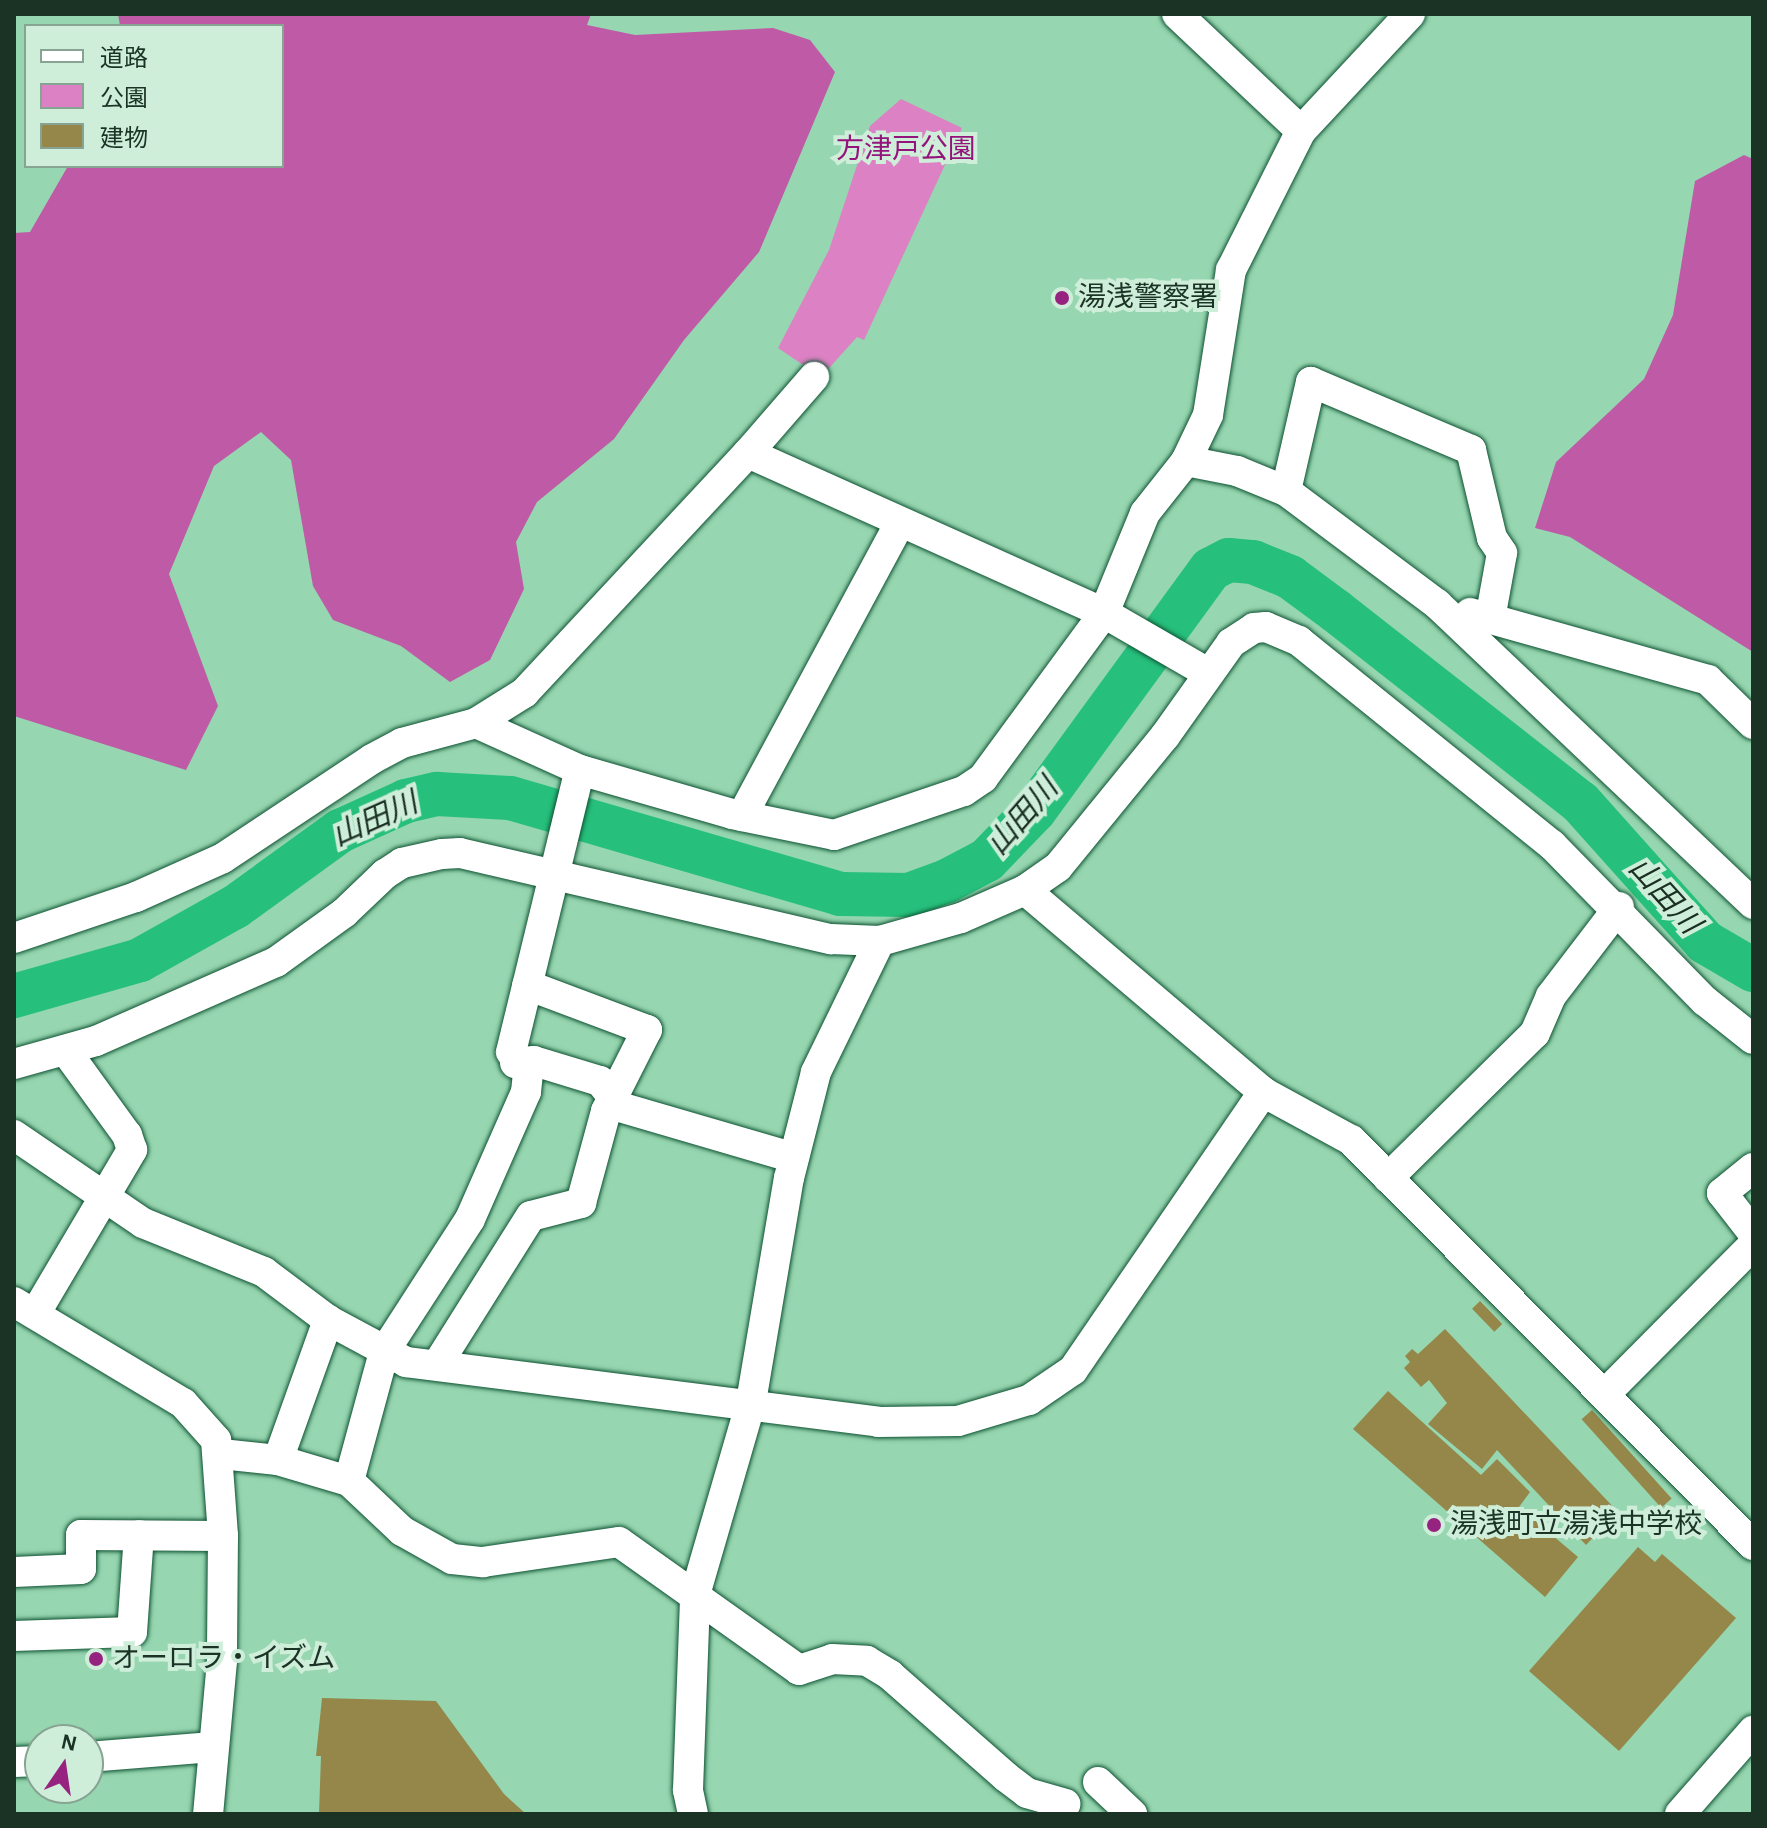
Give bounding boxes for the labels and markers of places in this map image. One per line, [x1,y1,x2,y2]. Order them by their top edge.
place label: 湯浅警察署 [1078,281,1218,315]
marker: 湯浅警察署 [1053,289,1071,307]
place label: 湯浅町立湯浅中学校 [1450,1508,1702,1542]
marker: 湯浅町立湯浅中学校 [1425,1516,1443,1534]
place label: オーロラ・イズム [112,1642,336,1676]
marker: オーロラ・イズム [87,1650,105,1668]

